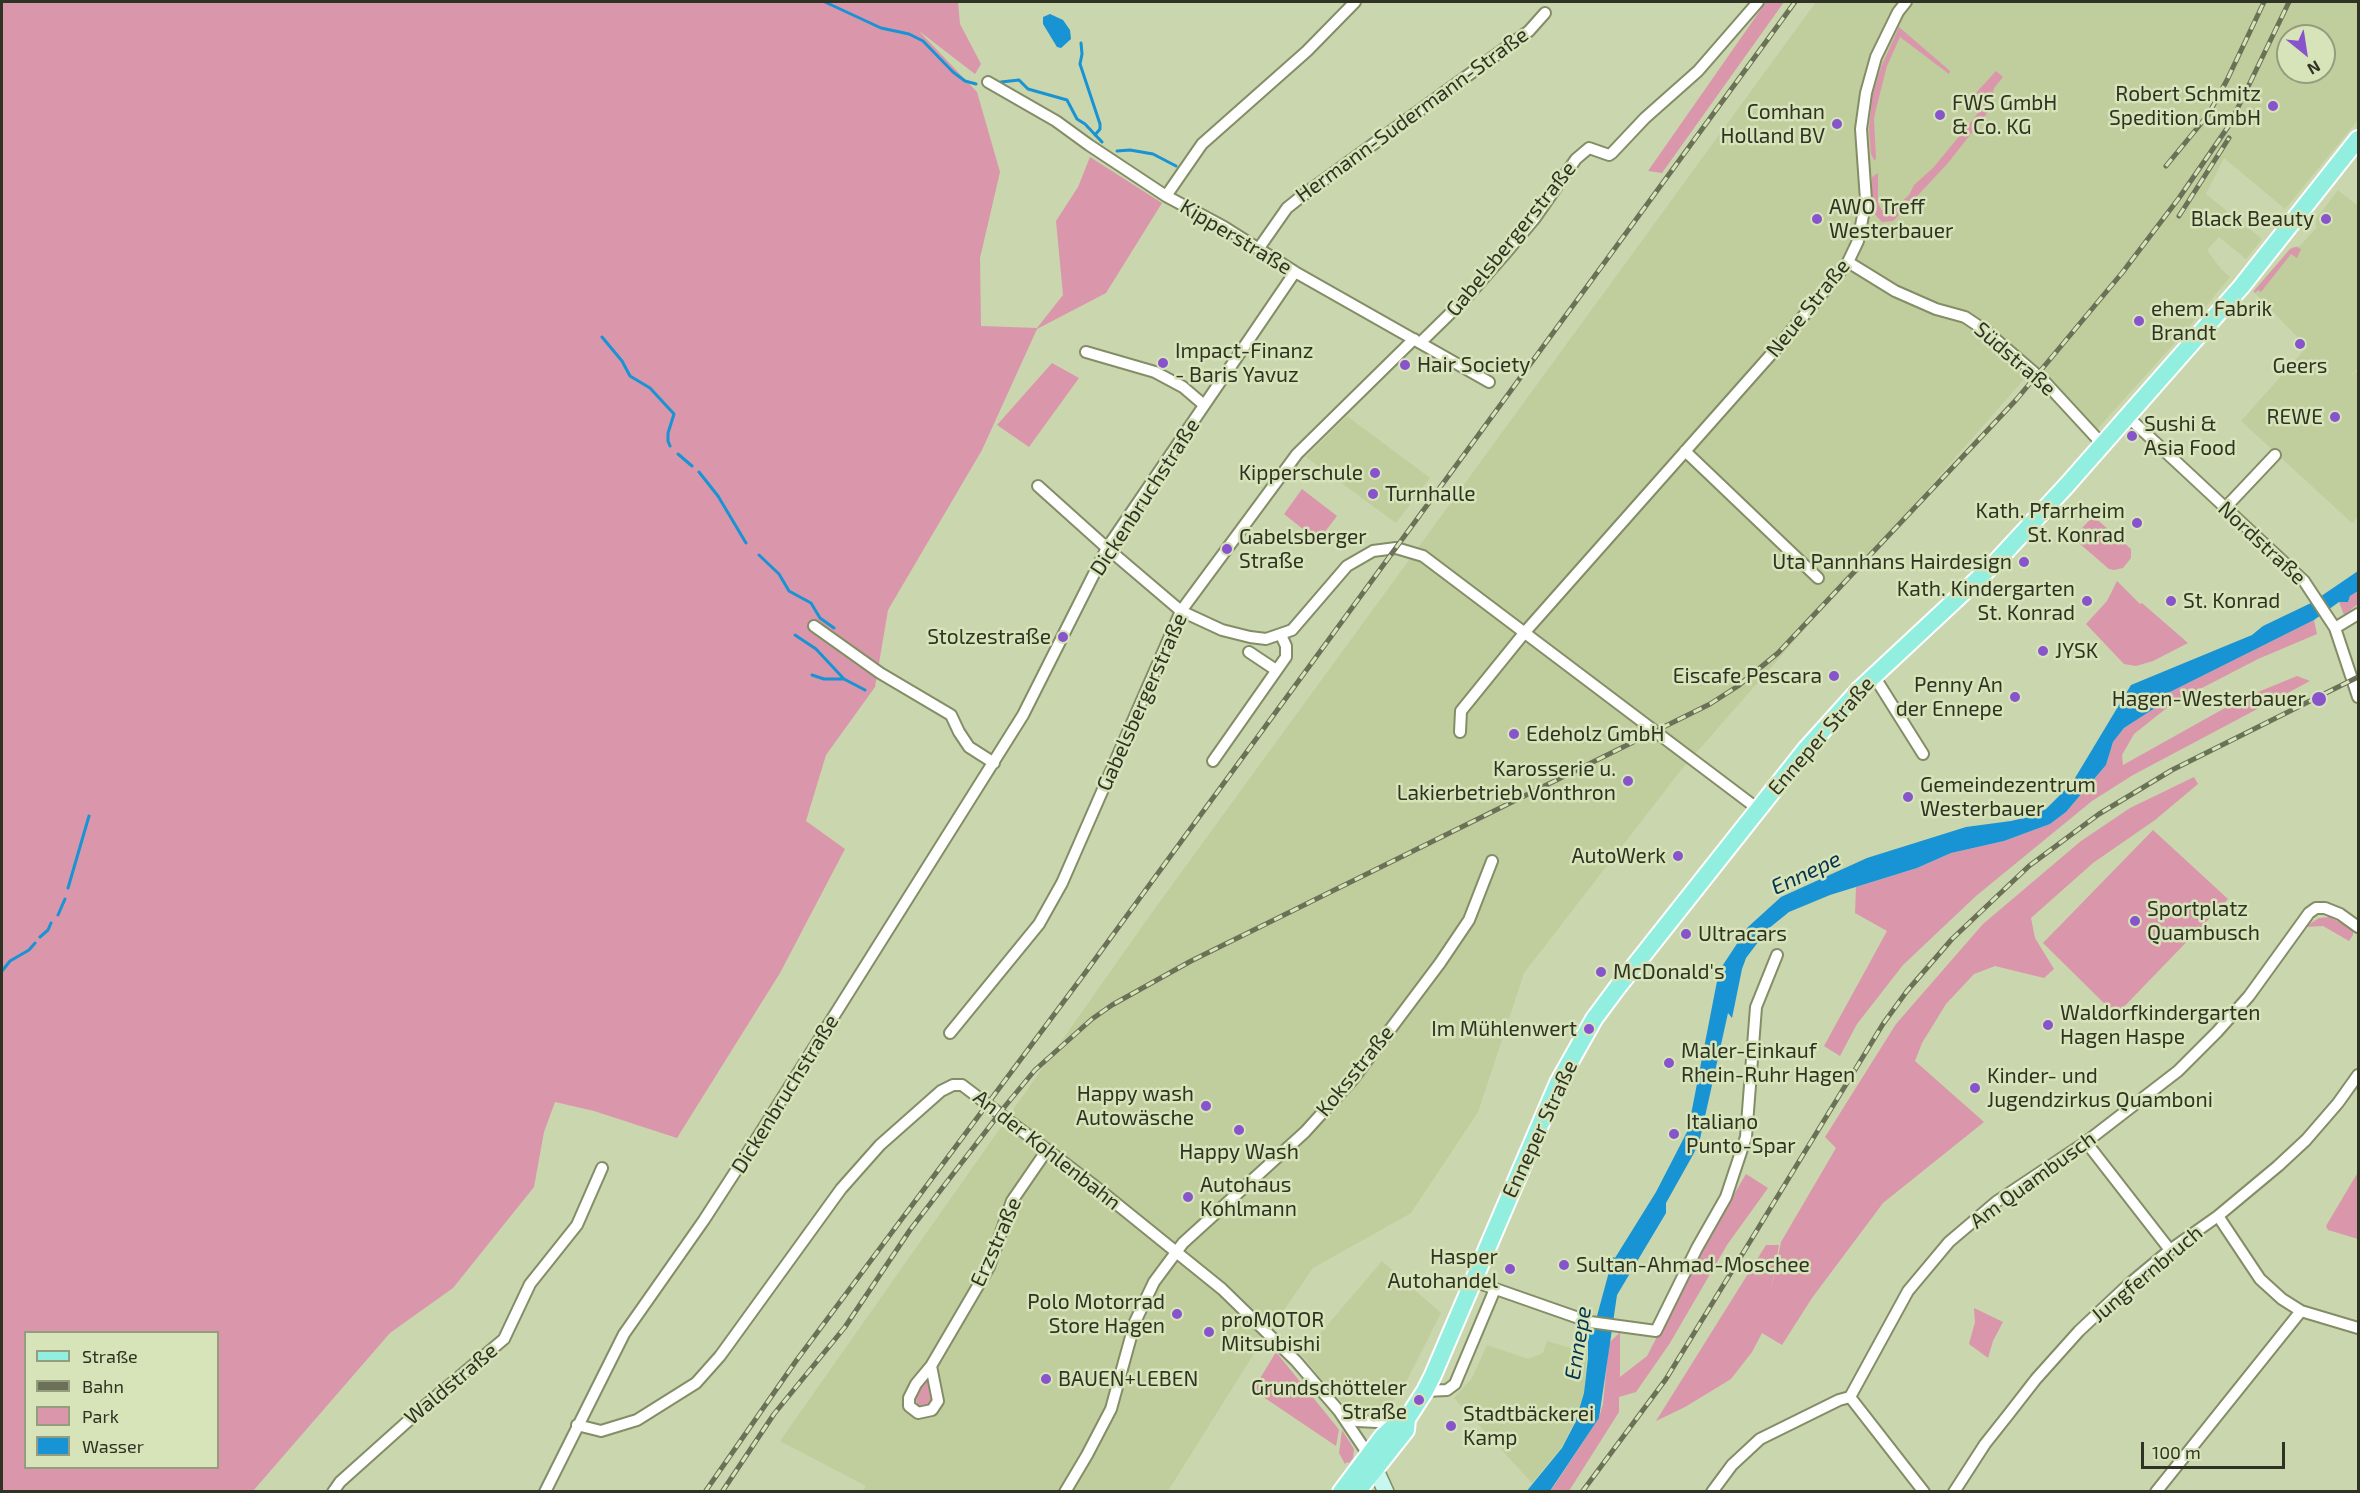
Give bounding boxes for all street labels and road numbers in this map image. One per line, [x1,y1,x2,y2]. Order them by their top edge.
street label: Hermann-Sudermann-Straße [1291,22,1533,208]
street label: Gabelsbergerstraße [1441,157,1581,321]
street label: Kipperstraße [1176,194,1296,280]
street label: Neue Straße [1761,254,1855,362]
street label: Südstraße [1969,317,2061,401]
street label: Dickenbruchstraße [1085,414,1205,580]
street label: Nordstraße [2213,496,2311,590]
street label: Gabelsbergerstraße [1091,609,1193,795]
street label: Enneper Straße [1763,671,1879,801]
street label: Dickenbruchstraße [726,1010,844,1178]
street label: Koksstraße [1311,1021,1399,1121]
street label: Enneper Straße [1497,1056,1583,1202]
street label: An der Kohlenbahn [968,1085,1126,1215]
street label: Am Quambusch [1965,1126,2101,1234]
street label: Erzstraße [965,1193,1027,1291]
street label: Jungfernbruch [2086,1220,2208,1328]
street label: Waldstraße [399,1338,503,1430]

